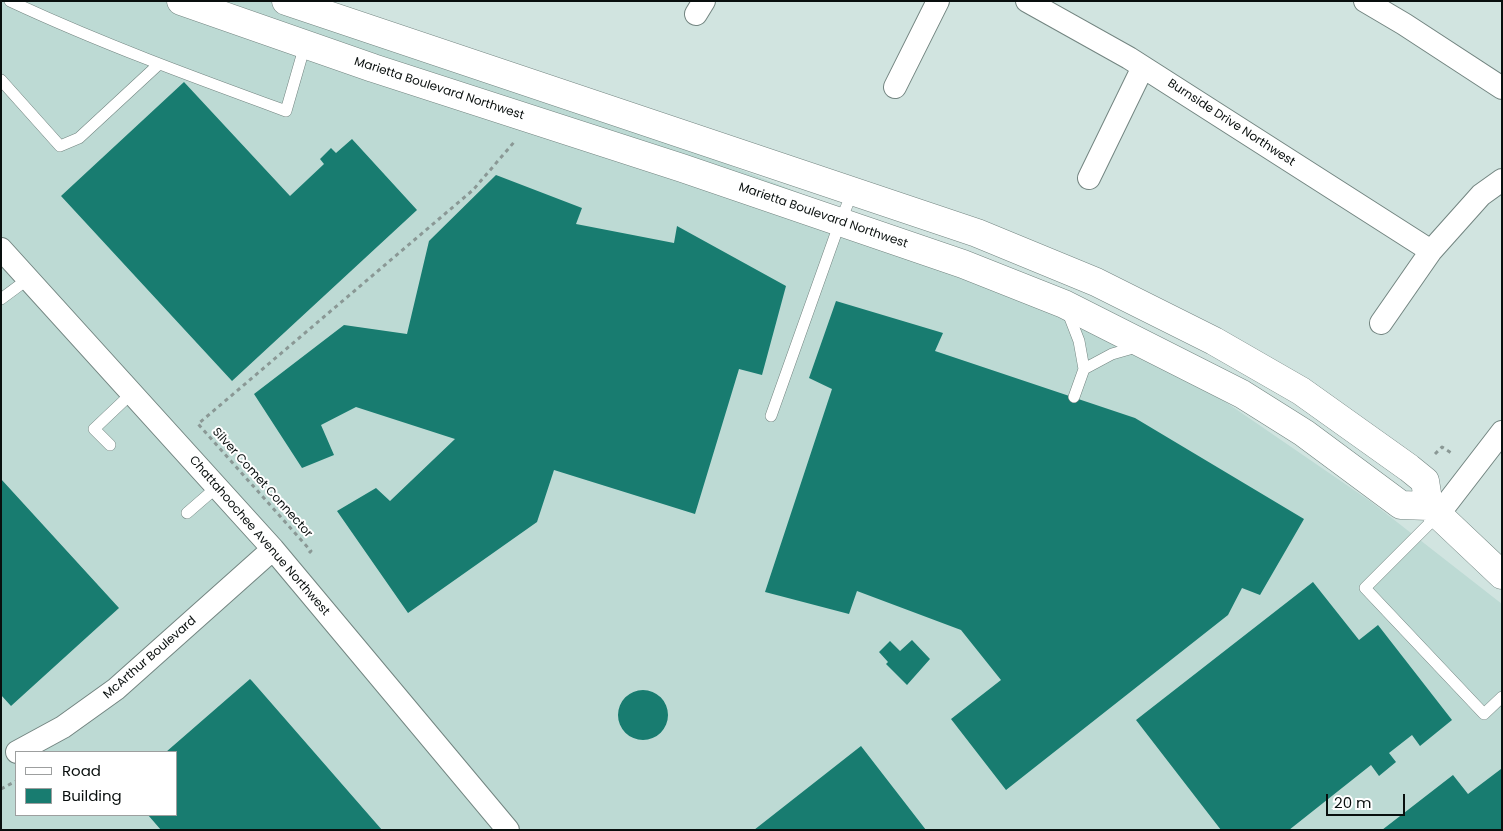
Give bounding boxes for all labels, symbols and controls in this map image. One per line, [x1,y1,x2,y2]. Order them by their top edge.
street label: Marietta Boulevard Northwest [352,55,526,123]
street label: Burnside Drive Northwest [1165,76,1297,170]
street label: Marietta Boulevard Northwest [737,180,909,252]
street label: Silver Comet Connector [209,425,315,541]
street label: Chattahoochee Avenue Northwest [186,453,332,619]
street label: McArthur Boulevard [101,614,199,702]
legend [15,751,178,816]
text: Road [62,760,101,781]
scale bar [1328,784,1407,816]
text: Building [62,785,122,806]
text: 20 m [1334,792,1372,813]

